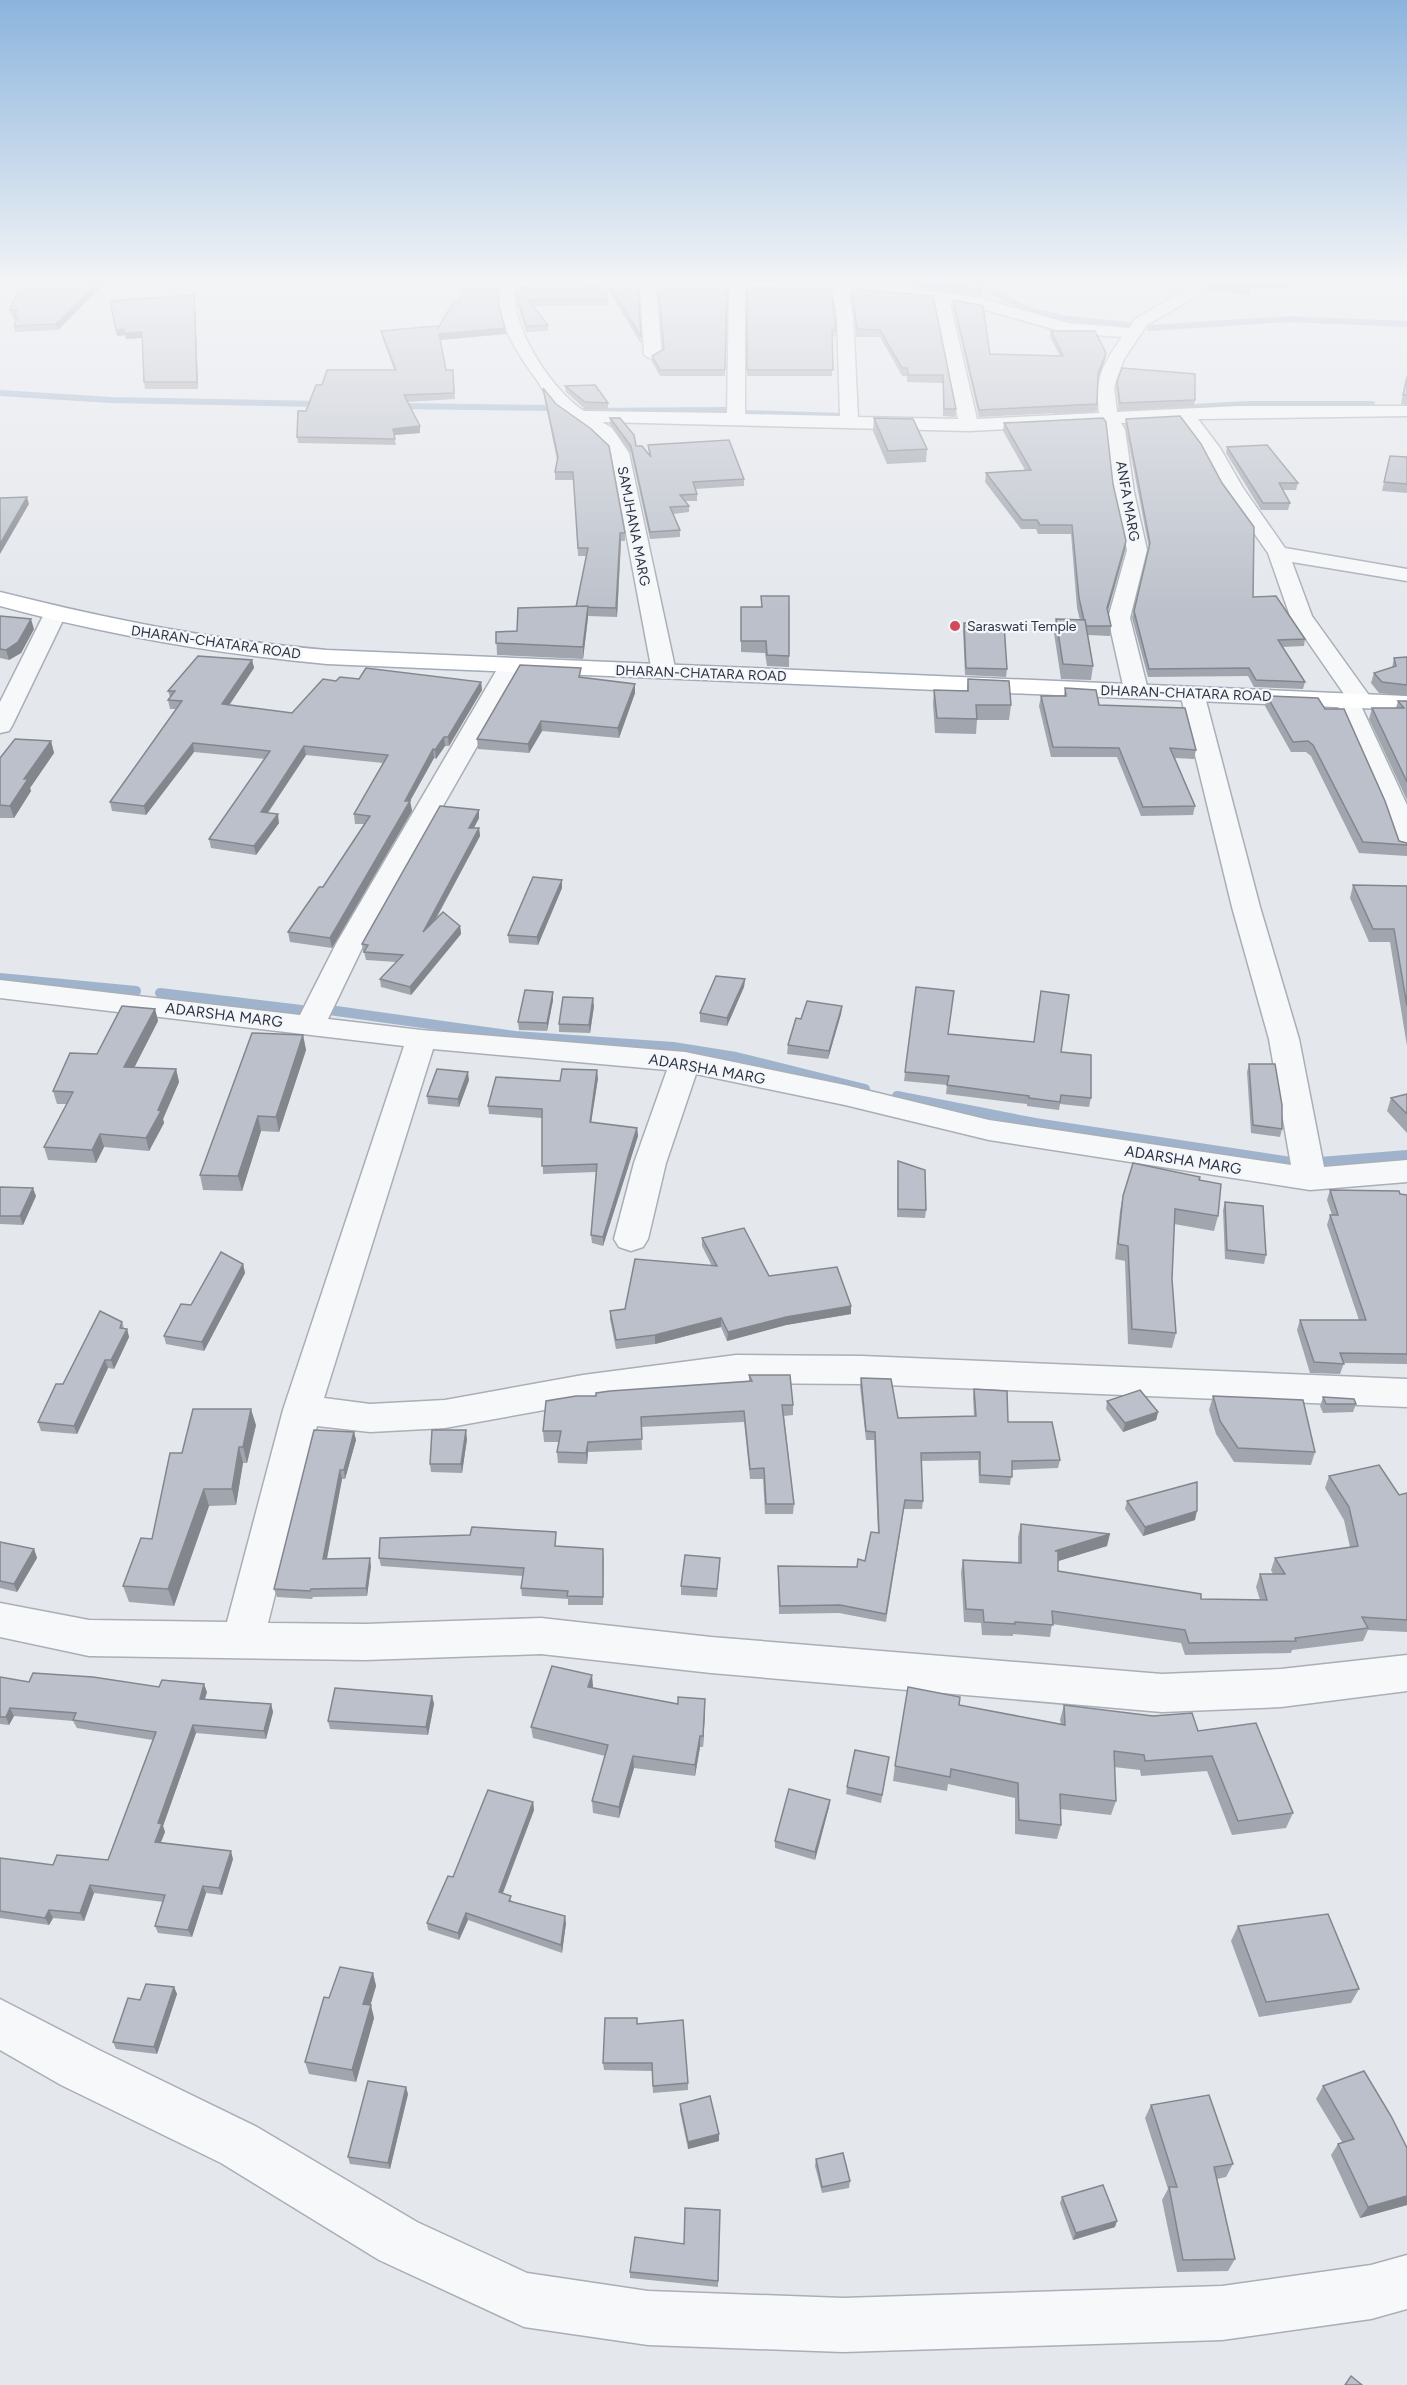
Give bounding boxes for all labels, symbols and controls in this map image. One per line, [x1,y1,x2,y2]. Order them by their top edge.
street label: ANFA MARG [1112,459,1143,543]
street label: SAMJHANA MARG [614,465,654,588]
place label: Saraswati Temple [967,618,1077,635]
marker: Saraswati Temple [948,619,962,633]
street label: DHARAN-CHATARA ROAD [130,622,302,663]
street label: DHARAN-CHATARA ROAD [615,662,787,685]
street label: DHARAN-CHATARA ROAD [1100,682,1272,705]
street label: ADARSHA MARG [164,999,284,1031]
street label: ADARSHA MARG [647,1050,767,1088]
street label: ADARSHA MARG [1123,1142,1243,1178]

